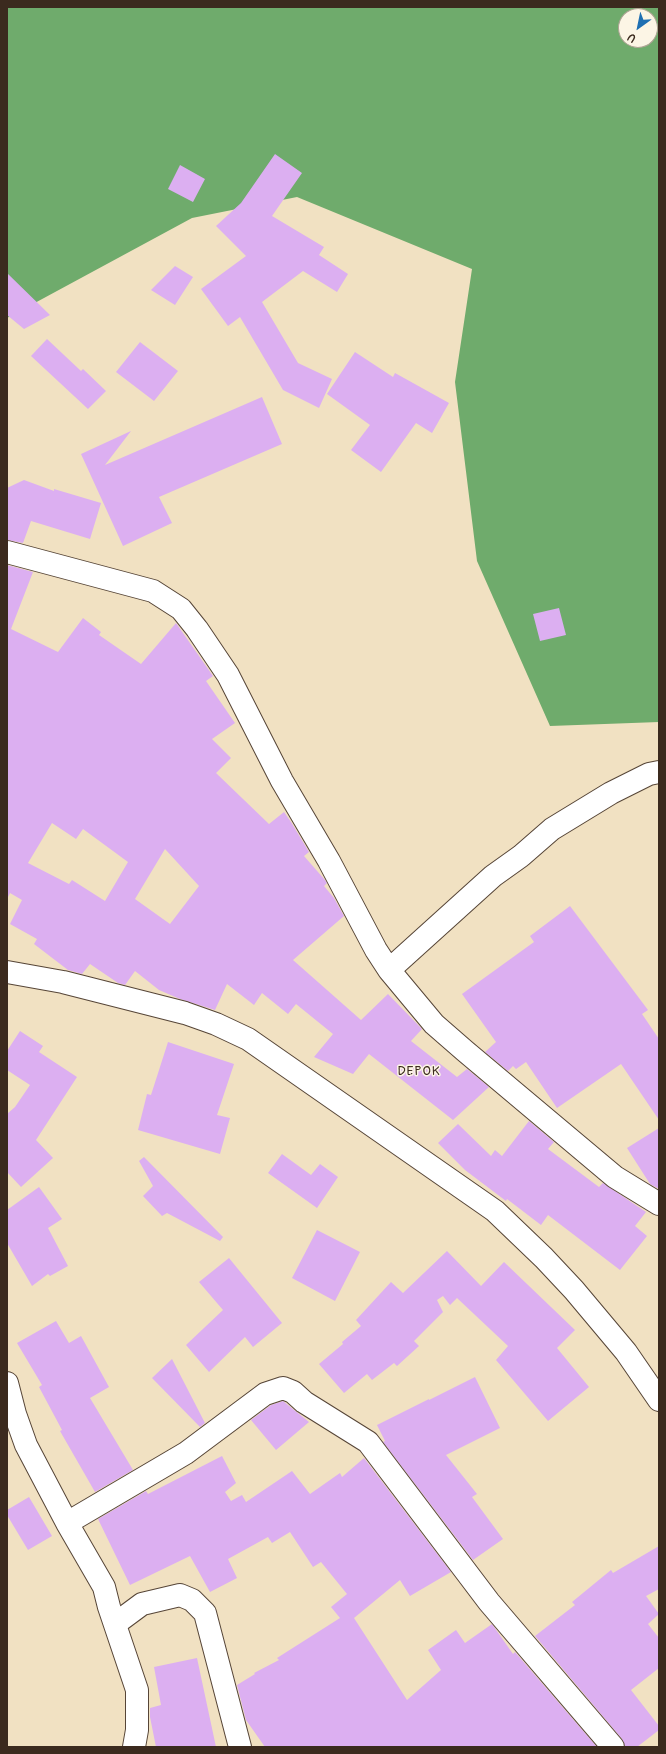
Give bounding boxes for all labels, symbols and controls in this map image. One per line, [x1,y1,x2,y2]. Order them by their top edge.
north arrow [618,8,658,48]
text: U [625,30,638,45]
district label: DEPOK [397,1064,441,1080]

